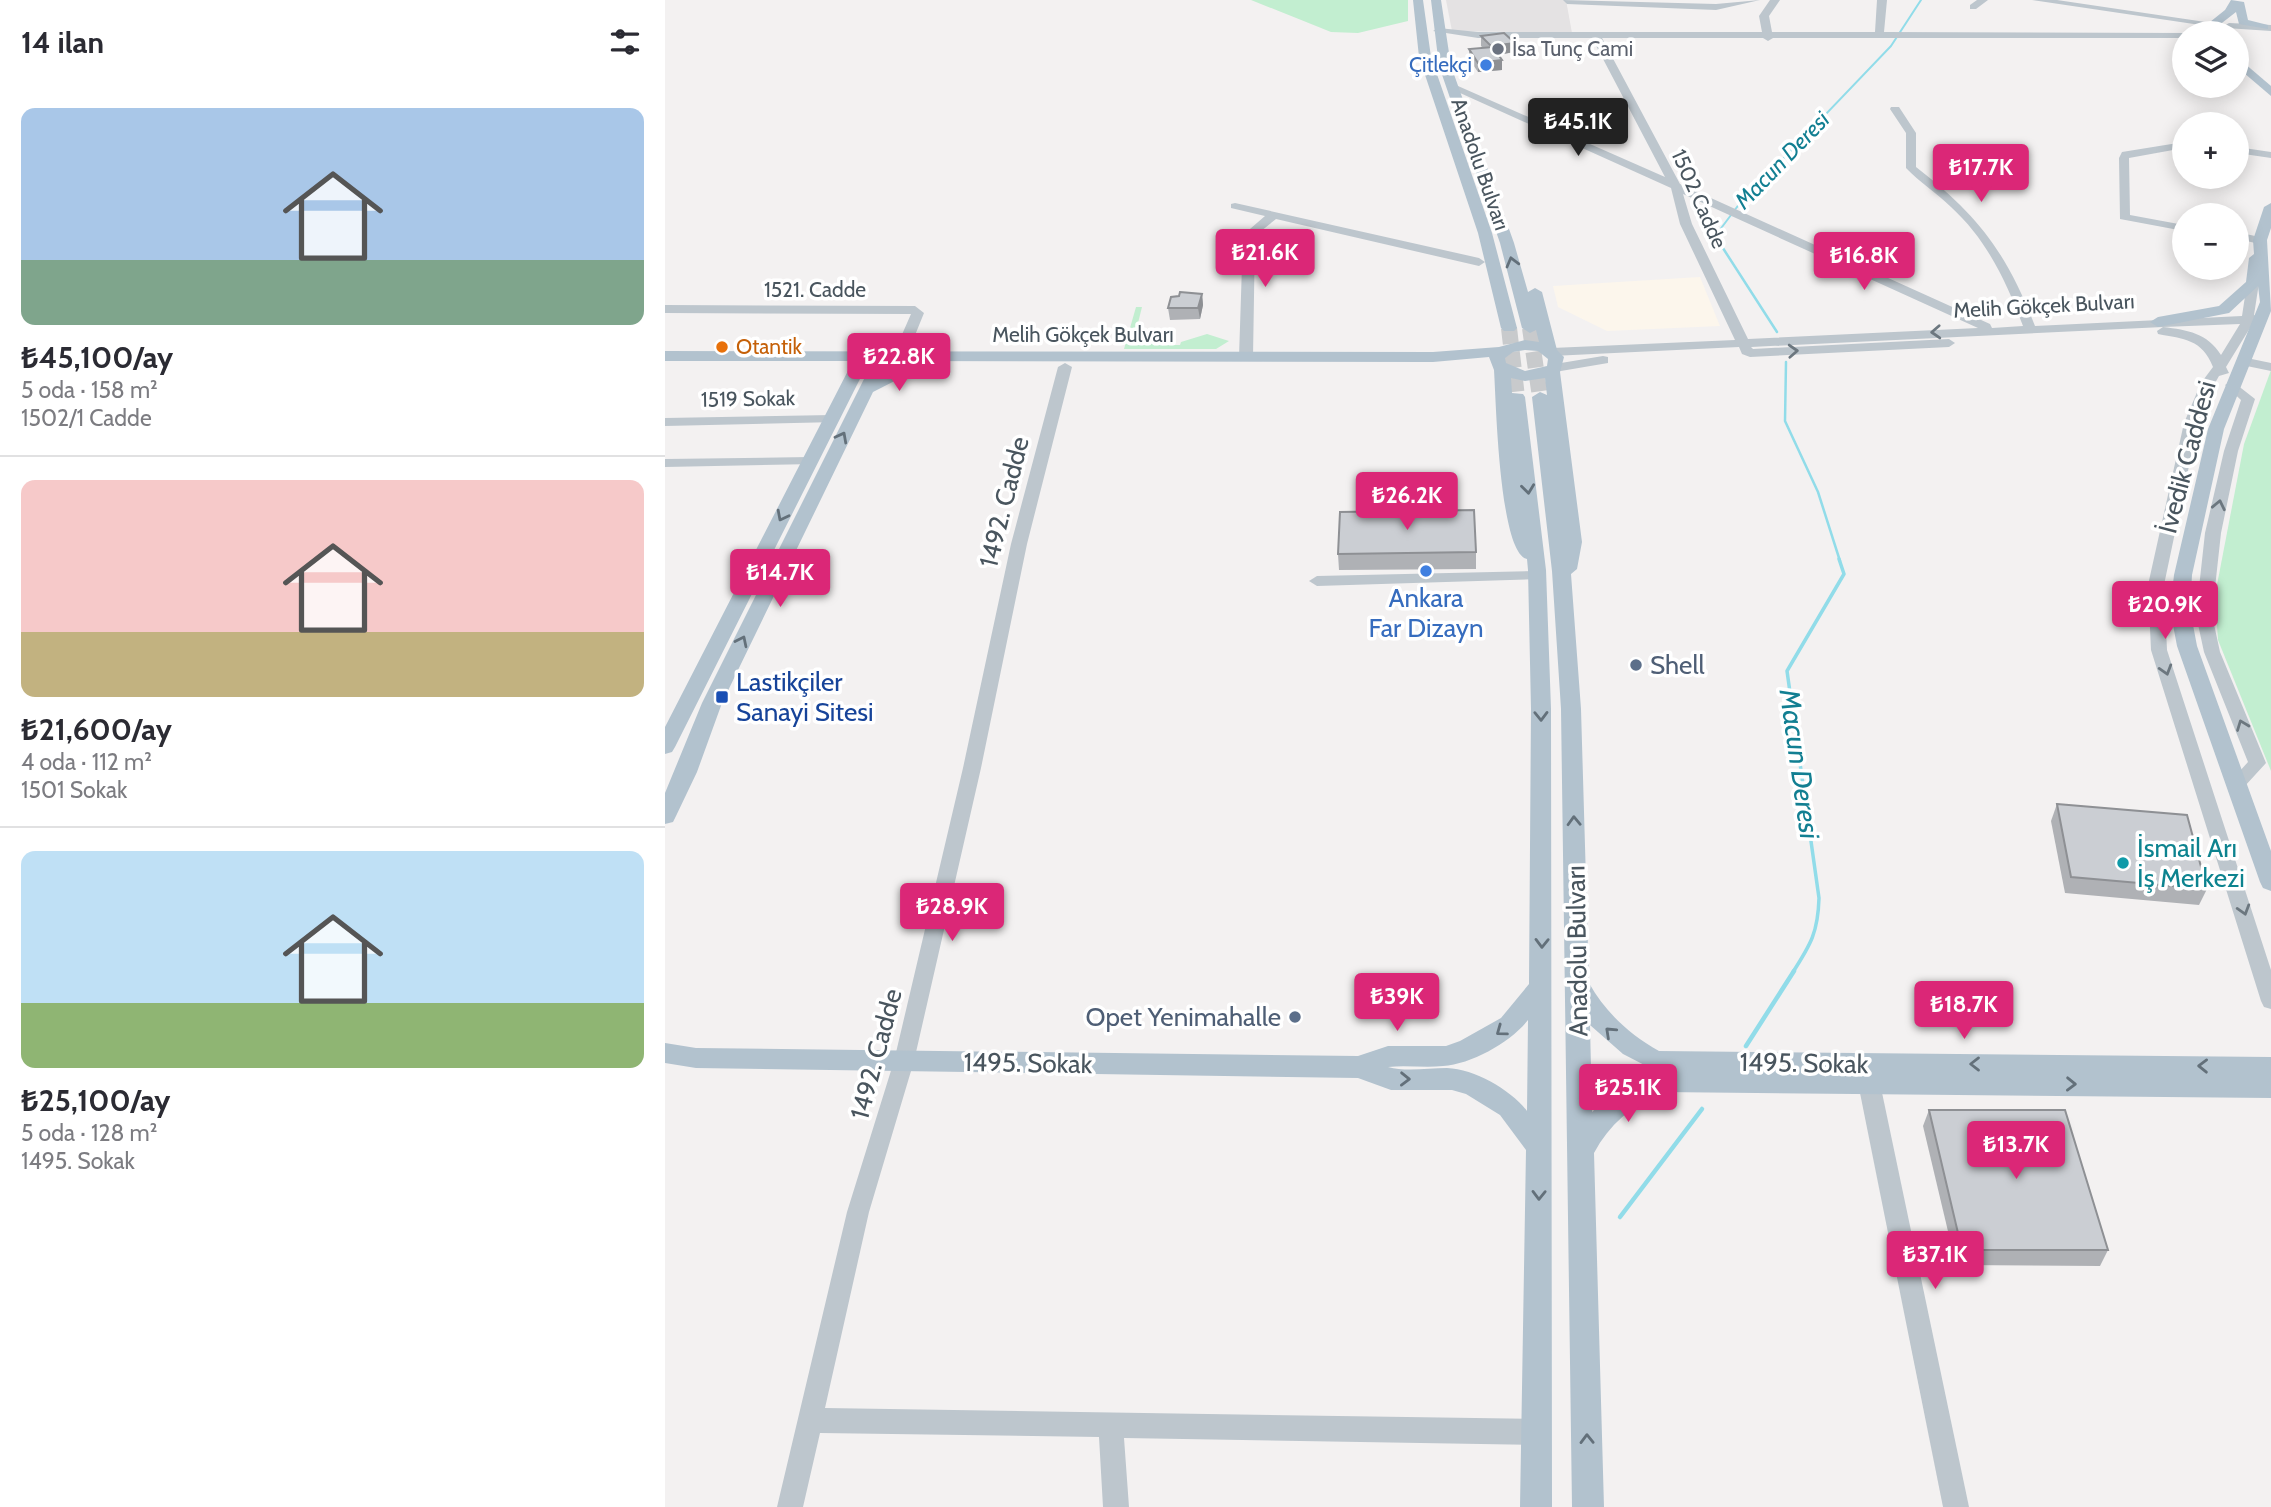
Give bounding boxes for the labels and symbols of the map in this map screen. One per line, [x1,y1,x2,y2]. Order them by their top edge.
place label: İsa Tunç Cami [1512,36,1633,61]
marker: İsa Tunç Cami [1490,41,1506,57]
place label: Çitlekçi [1409,52,1472,77]
marker: Çitlekçi [1478,57,1494,73]
street label: Anadolu Bulvarı [1446,94,1515,233]
pin: ₺45.1K [1521,99,1635,158]
water label: Macun Deresi [1728,105,1836,215]
pin: ₺17.7K [1924,144,2038,204]
street label: 1502 Cadde [1667,145,1732,252]
pin: ₺21.6K [1208,230,1322,289]
pin: ₺16.8K [1807,232,1921,292]
one-way arrow [1506,256,1520,268]
street label: 1521. Cadde [764,277,866,302]
street label: Melih Gökçek Bulvarı [1953,288,2135,323]
street label: Melih Gökçek Bulvarı [992,322,1174,347]
one-way arrow [1930,325,1941,340]
place label: Otantik [736,334,802,359]
pin: ₺22.8K [842,334,956,393]
marker: Otantik [714,339,730,355]
one-way arrow [1788,344,1799,359]
street label: İvedik Caddesi [2151,377,2223,537]
street label: 1519 Sokak [701,385,796,412]
one-way arrow [834,432,847,444]
street label: 1492. Cadde [972,433,1036,571]
pin: ₺26.2K [1350,472,1464,532]
one-way arrow [1521,483,1536,495]
one-way arrow [2211,499,2226,511]
one-way arrow [777,509,791,522]
pin: ₺14.7K [723,550,837,609]
marker: Ankara Far Dizayn [1418,563,1434,579]
place label: Ankara Far Dizayn [1369,582,1483,644]
pin: ₺20.9K [2108,582,2222,641]
one-way arrow [734,636,748,648]
place label: Shell [1650,649,1705,681]
marker: Shell [1628,657,1644,673]
one-way arrow [2157,664,2172,676]
place label: Lastikçiler Sanayi Sitesi [736,666,874,728]
water label: Macun Deresi [1773,686,1827,842]
marker: Lastikçiler Sanayi Sitesi [714,689,730,705]
one-way arrow [1533,711,1549,722]
one-way arrow [2236,719,2250,731]
one-way arrow [1566,815,1582,825]
place label: İsmail Arı İş Merkezi [2137,832,2245,894]
marker: İsmail Arı İş Merkezi [2115,855,2131,871]
street label: Anadolu Bulvarı [1560,865,1594,1037]
pin: ₺28.9K [895,884,1009,943]
one-way arrow [2235,903,2250,915]
one-way arrow [1534,939,1550,949]
pin: ₺39K [1356,974,1438,1033]
pin: ₺18.7K [1907,982,2021,1041]
street label: 1492. Cadde [843,985,909,1123]
place label: Opet Yenimahalle [1086,1001,1281,1033]
marker: Opet Yenimahalle [1287,1009,1303,1025]
one-way arrow [1496,1023,1509,1035]
one-way arrow [1605,1027,1618,1040]
street label: 1495. Sokak [963,1046,1093,1080]
street label: 1495. Sokak [1739,1046,1869,1080]
one-way arrow [1970,1056,1980,1072]
one-way arrow [2197,1059,2208,1074]
pin: ₺25.1K [1571,1064,1685,1124]
one-way arrow [1400,1071,1410,1087]
one-way arrow [2066,1076,2076,1092]
pin: ₺13.7K [1959,1122,2073,1181]
one-way arrow [1531,1191,1547,1201]
pin: ₺37.1K [1878,1232,1992,1291]
one-way arrow [1579,1433,1595,1444]

